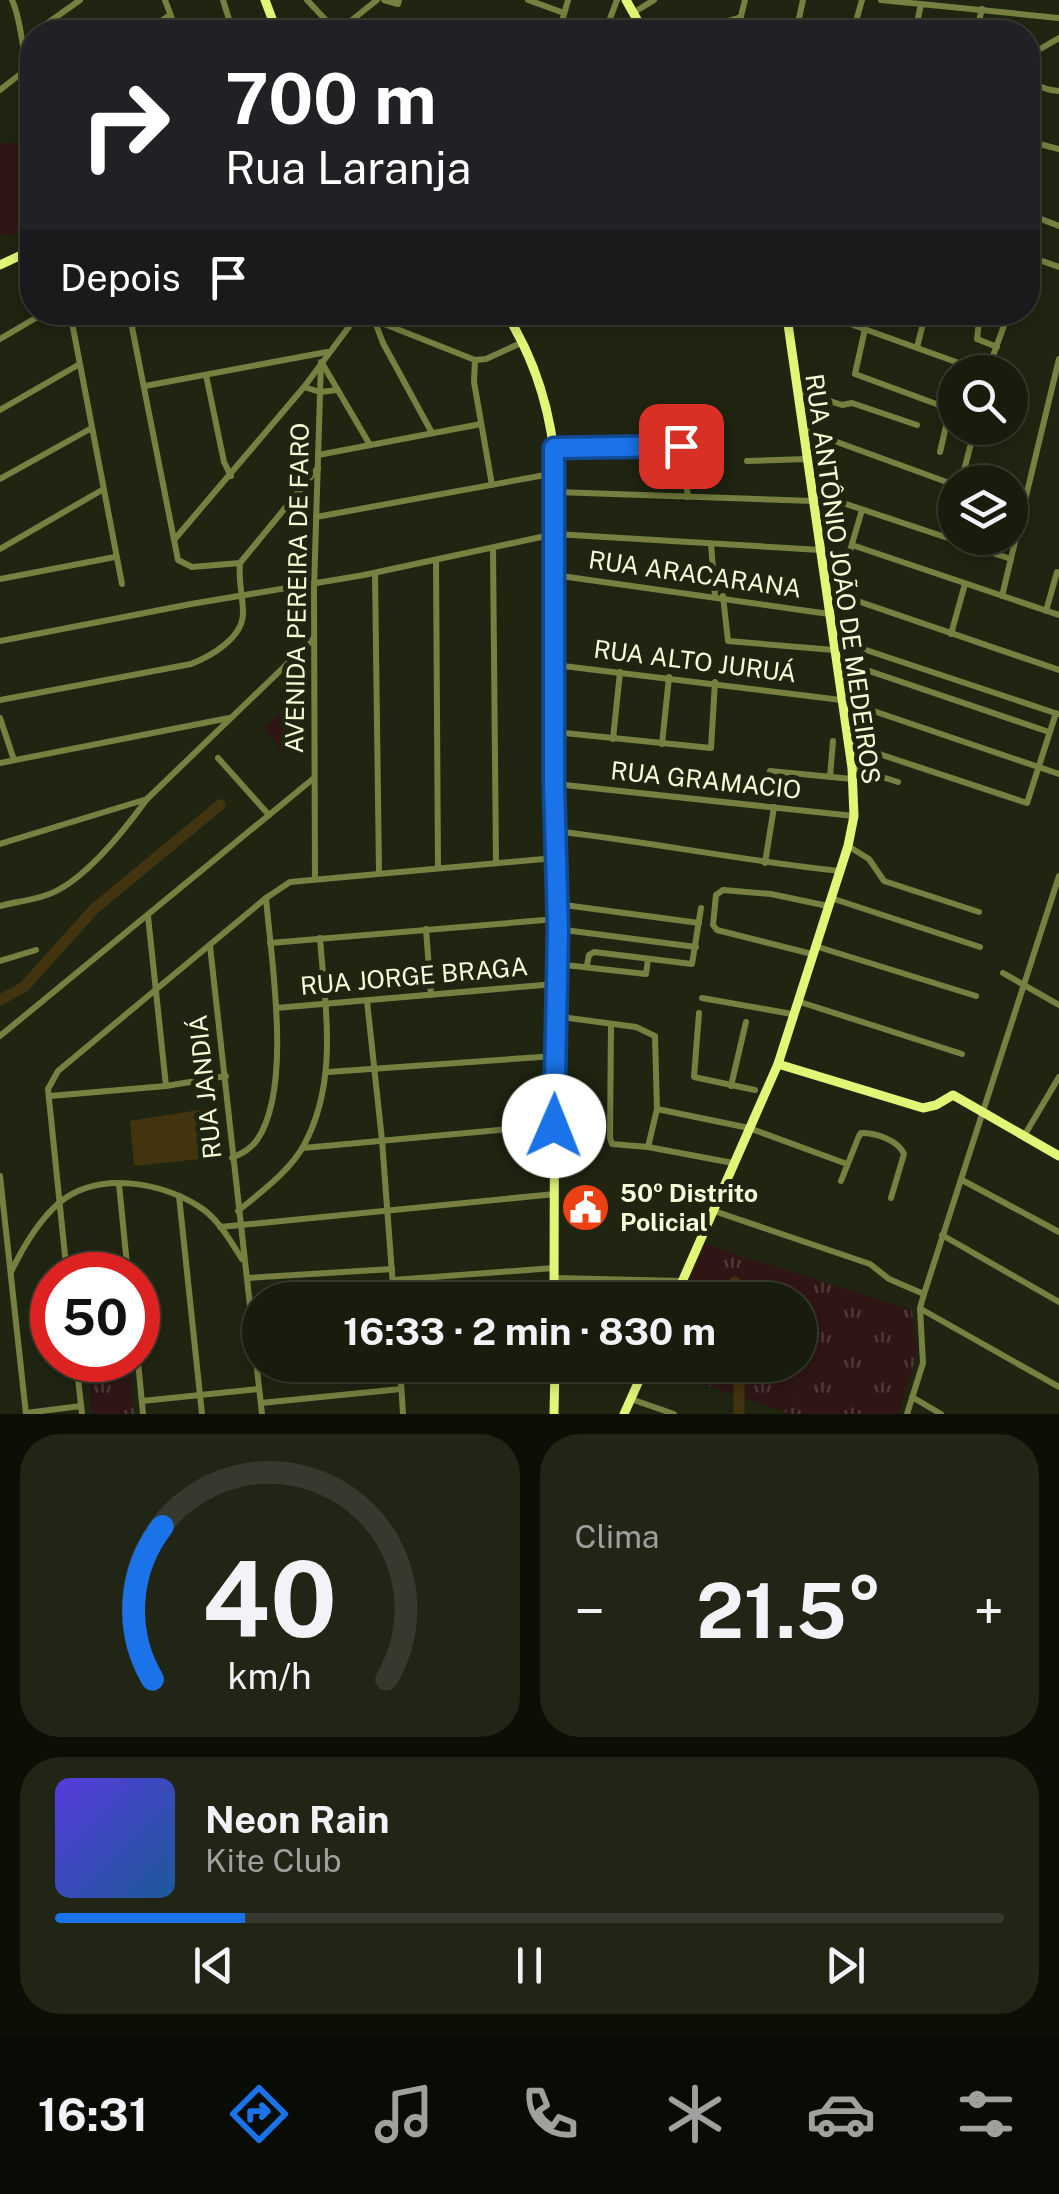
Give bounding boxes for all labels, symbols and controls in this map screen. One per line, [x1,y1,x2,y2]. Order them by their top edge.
text: 700 m [225,57,437,140]
icon: right [60,60,190,190]
text: Rua Laranja [225,141,471,194]
icon: arrive [201,250,256,305]
text: Depois [60,255,181,300]
map controls [938,355,1028,555]
button: search [938,355,1028,445]
street label: RUA ANTÔNIO JOÃO DE MEDEIROS [799,372,887,786]
pin [639,404,724,489]
icon: arrive [654,419,709,474]
street label: AVENIDA PEREIRA DE FARO [279,422,315,754]
button: layers [938,465,1028,555]
street label: RUA ARACARANA [587,544,803,604]
street label: RUA ALTO JURUÁ [592,634,798,688]
street label: RUA GRAMACIO [609,755,803,805]
street label: RUA JORGE BRAGA [299,951,529,1001]
street label: RUA JANDIÁ [183,1014,227,1160]
position arrow [502,1074,606,1178]
place label: 50º Distrito Policial [620,1178,758,1237]
public building icon: 50º Distrito Policial [559,1181,611,1233]
speed limit sign: 50 [30,1252,160,1382]
text: 16:33 · 2 min · 830 m [343,1309,716,1354]
text: Clima [575,1518,660,1555]
text: 40 [202,1538,337,1660]
text: 21.5° [696,1567,882,1655]
text: − [575,1579,605,1643]
text: + [974,1579,1004,1643]
text: km/h [228,1655,312,1697]
text: Neon Rain [205,1797,389,1842]
text: Kite Club [205,1842,342,1879]
icon: previous [186,1938,241,1993]
icon: pause [502,1938,557,1993]
icon: next [818,1938,873,1993]
icon: directions [224,2079,294,2149]
icon: music [369,2079,439,2149]
icon: phone [515,2079,585,2149]
icon: climate [660,2079,730,2149]
icon: car [806,2079,876,2149]
icon: filters [951,2079,1021,2149]
text: 16:31 [38,2088,148,2141]

